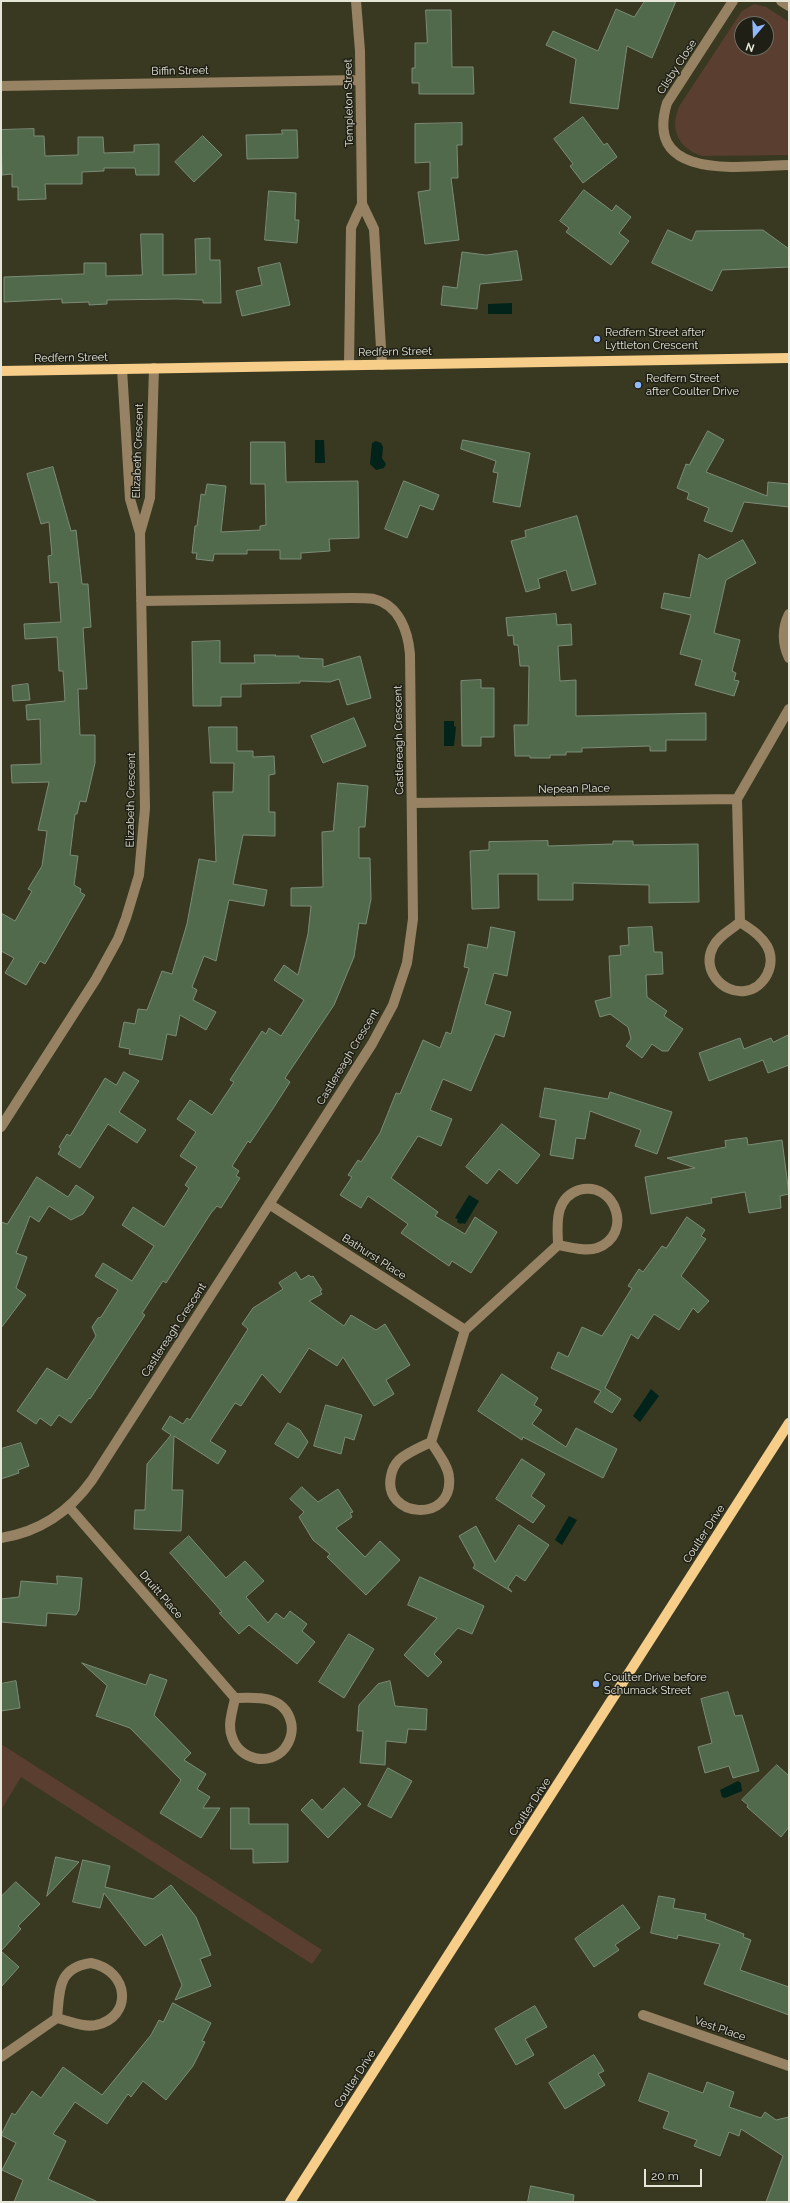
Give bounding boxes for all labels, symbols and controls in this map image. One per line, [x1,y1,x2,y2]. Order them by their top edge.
north arrow [734,16,774,56]
street label: Clisby Close [654,37,700,97]
text: N [744,39,756,54]
street label: Templeton Street [342,59,356,147]
street label: Biffin Street [151,64,209,78]
place label: Redfern Street after Lyttleton Crescent [605,326,705,352]
marker: Redfern Street after Lyttleton Crescent [592,334,602,344]
street label: Redfern Street [358,345,432,359]
street label: Redfern Street [34,351,108,365]
place label: Redfern Street after Coulter Drive [646,372,739,398]
marker: Redfern Street after Coulter Drive [633,380,643,390]
street label: Elizabeth Crescent [130,403,146,499]
street label: Castlereagh Crescent [391,685,407,795]
street label: Elizabeth Crescent [124,752,138,848]
street label: Nepean Place [538,782,610,796]
street label: Castlereagh Crescent [314,1007,382,1107]
street label: Bathurst Place [339,1231,409,1283]
street label: Castlereagh Crescent [139,1280,209,1380]
street label: Coulter Drive [680,1502,728,1566]
street label: Druitt Place [137,1568,185,1622]
place label: Coulter Drive before Schumack Street [604,1671,707,1697]
marker: Coulter Drive before Schumack Street [591,1679,601,1689]
street label: Coulter Drive [506,1775,554,1839]
street label: Vest Place [693,2014,747,2044]
street label: Coulter Drive [331,2047,379,2111]
scale bar [646,2161,704,2187]
text: 20 m [651,2169,679,2183]

